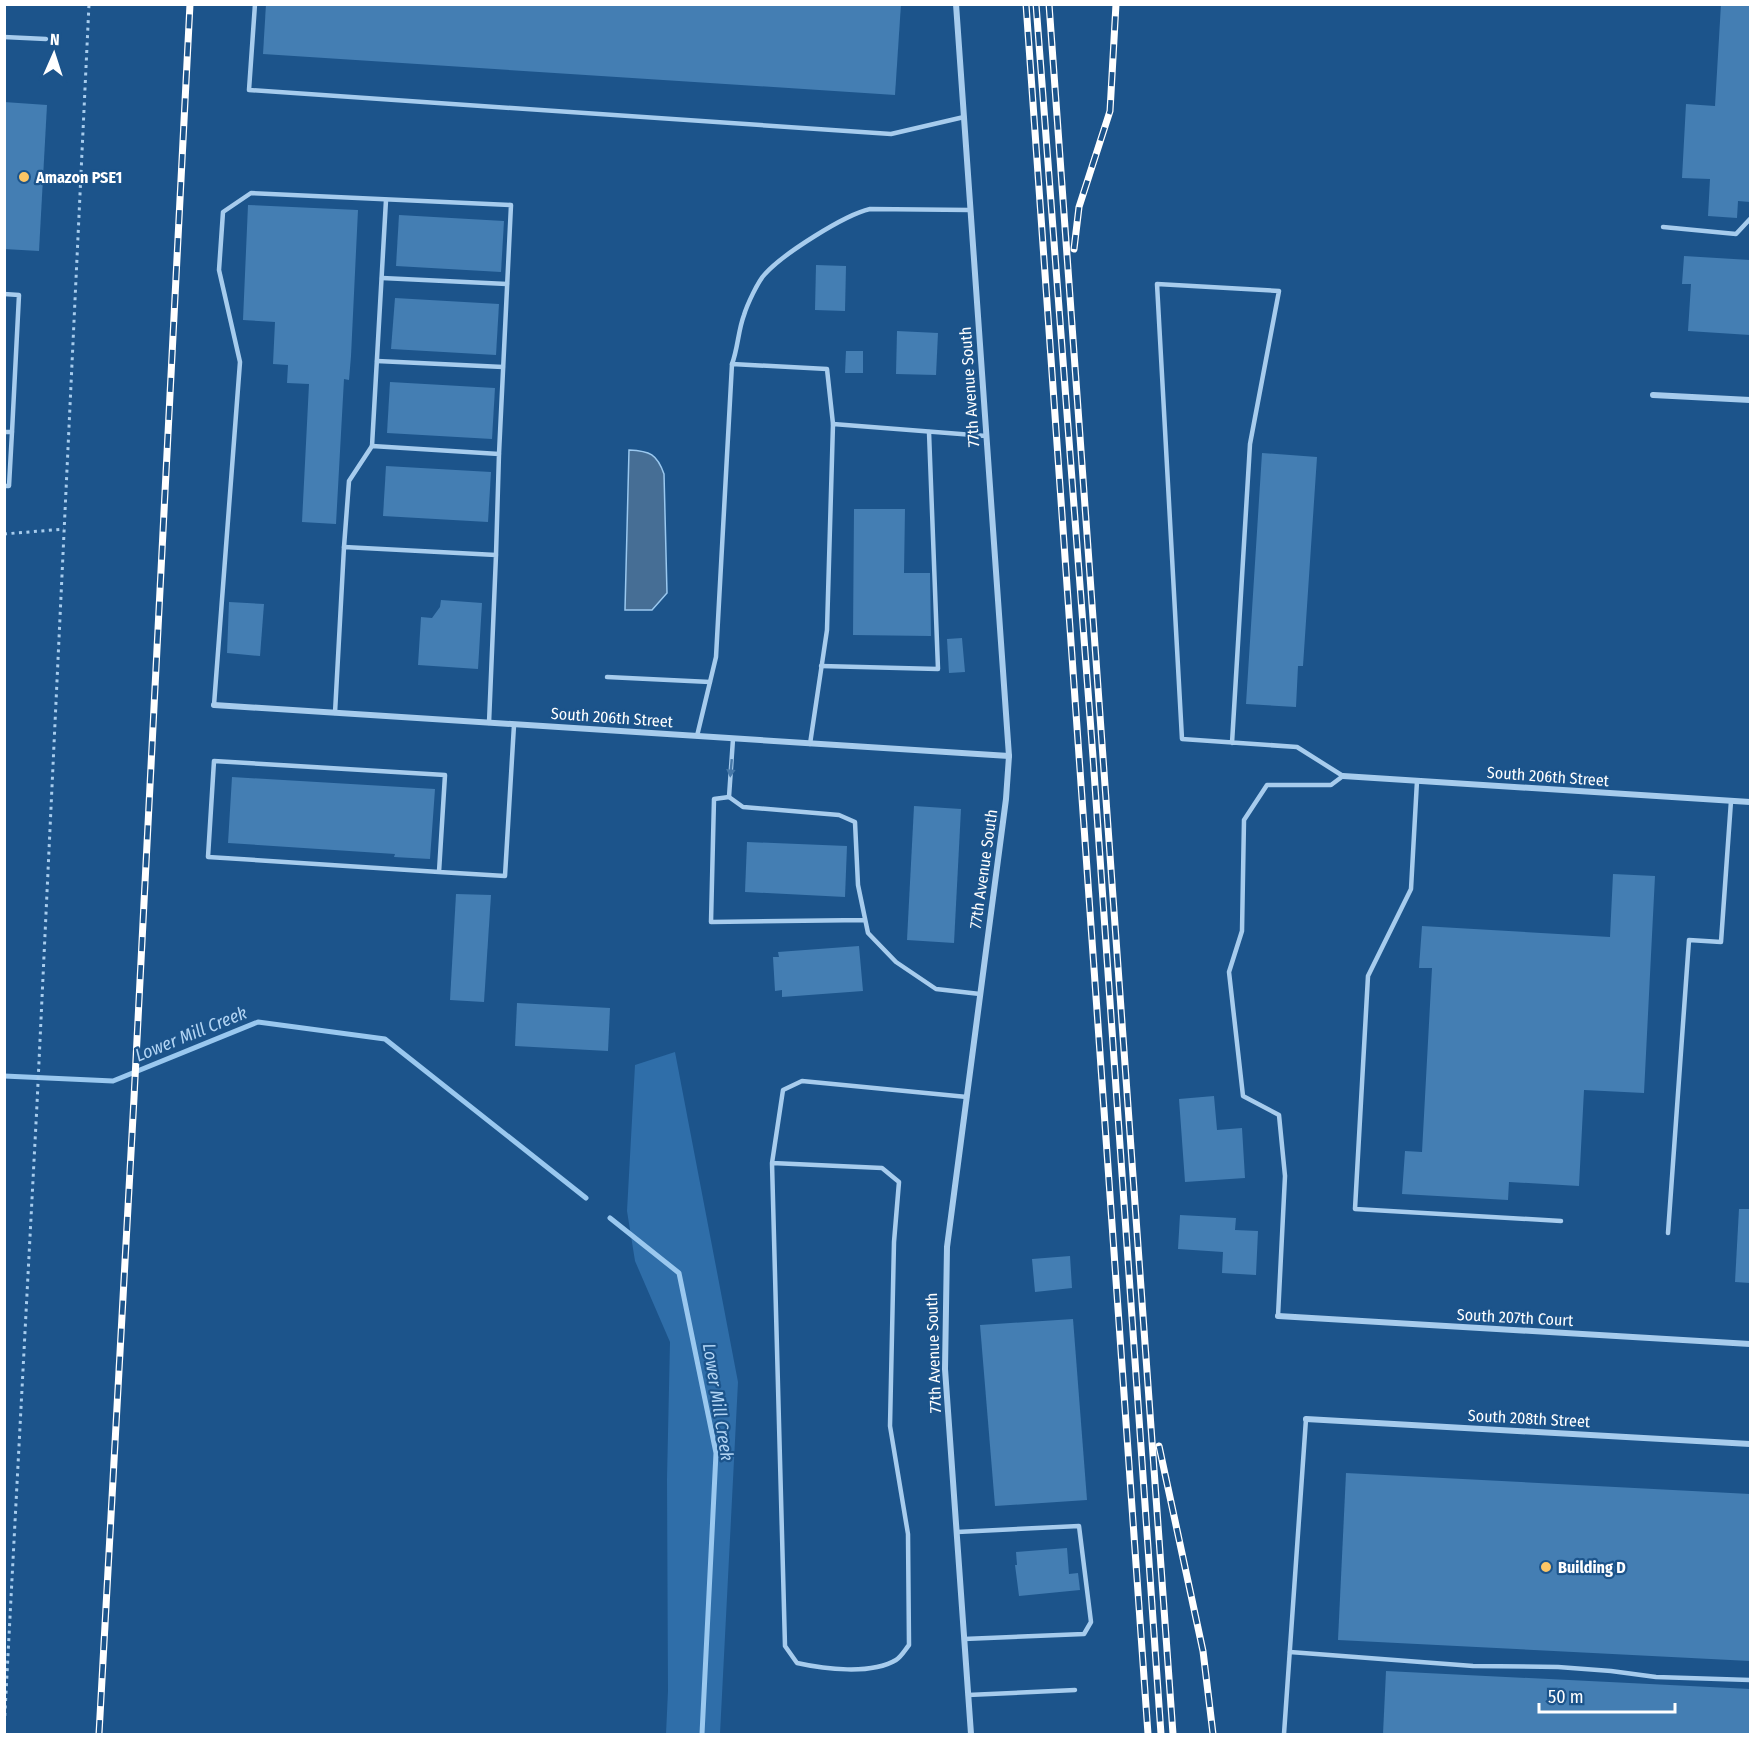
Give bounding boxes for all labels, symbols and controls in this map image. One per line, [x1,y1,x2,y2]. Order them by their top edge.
north arrow [24,24,84,84]
text: N [49,30,60,49]
place label: Amazon PSE1 [35,168,122,187]
marker: Amazon PSE1 [17,170,31,184]
street label: 77th Avenue South [956,326,983,448]
street label: South 206th Street [550,704,674,731]
one-way arrow [726,759,736,778]
street label: South 206th Street [1486,763,1610,790]
street label: 77th Avenue South [966,808,1001,930]
water label: Lower Mill Creek [132,1002,250,1066]
street label: 77th Avenue South [922,1292,945,1414]
street label: South 207th Court [1456,1305,1574,1330]
water label: Lower Mill Creek [698,1342,738,1462]
street label: South 208th Street [1467,1406,1591,1431]
place label: Building D [1558,1558,1626,1577]
marker: Building D [1539,1560,1553,1574]
scale bar [1539,1676,1676,1714]
text: 50 m [1548,1686,1584,1708]

